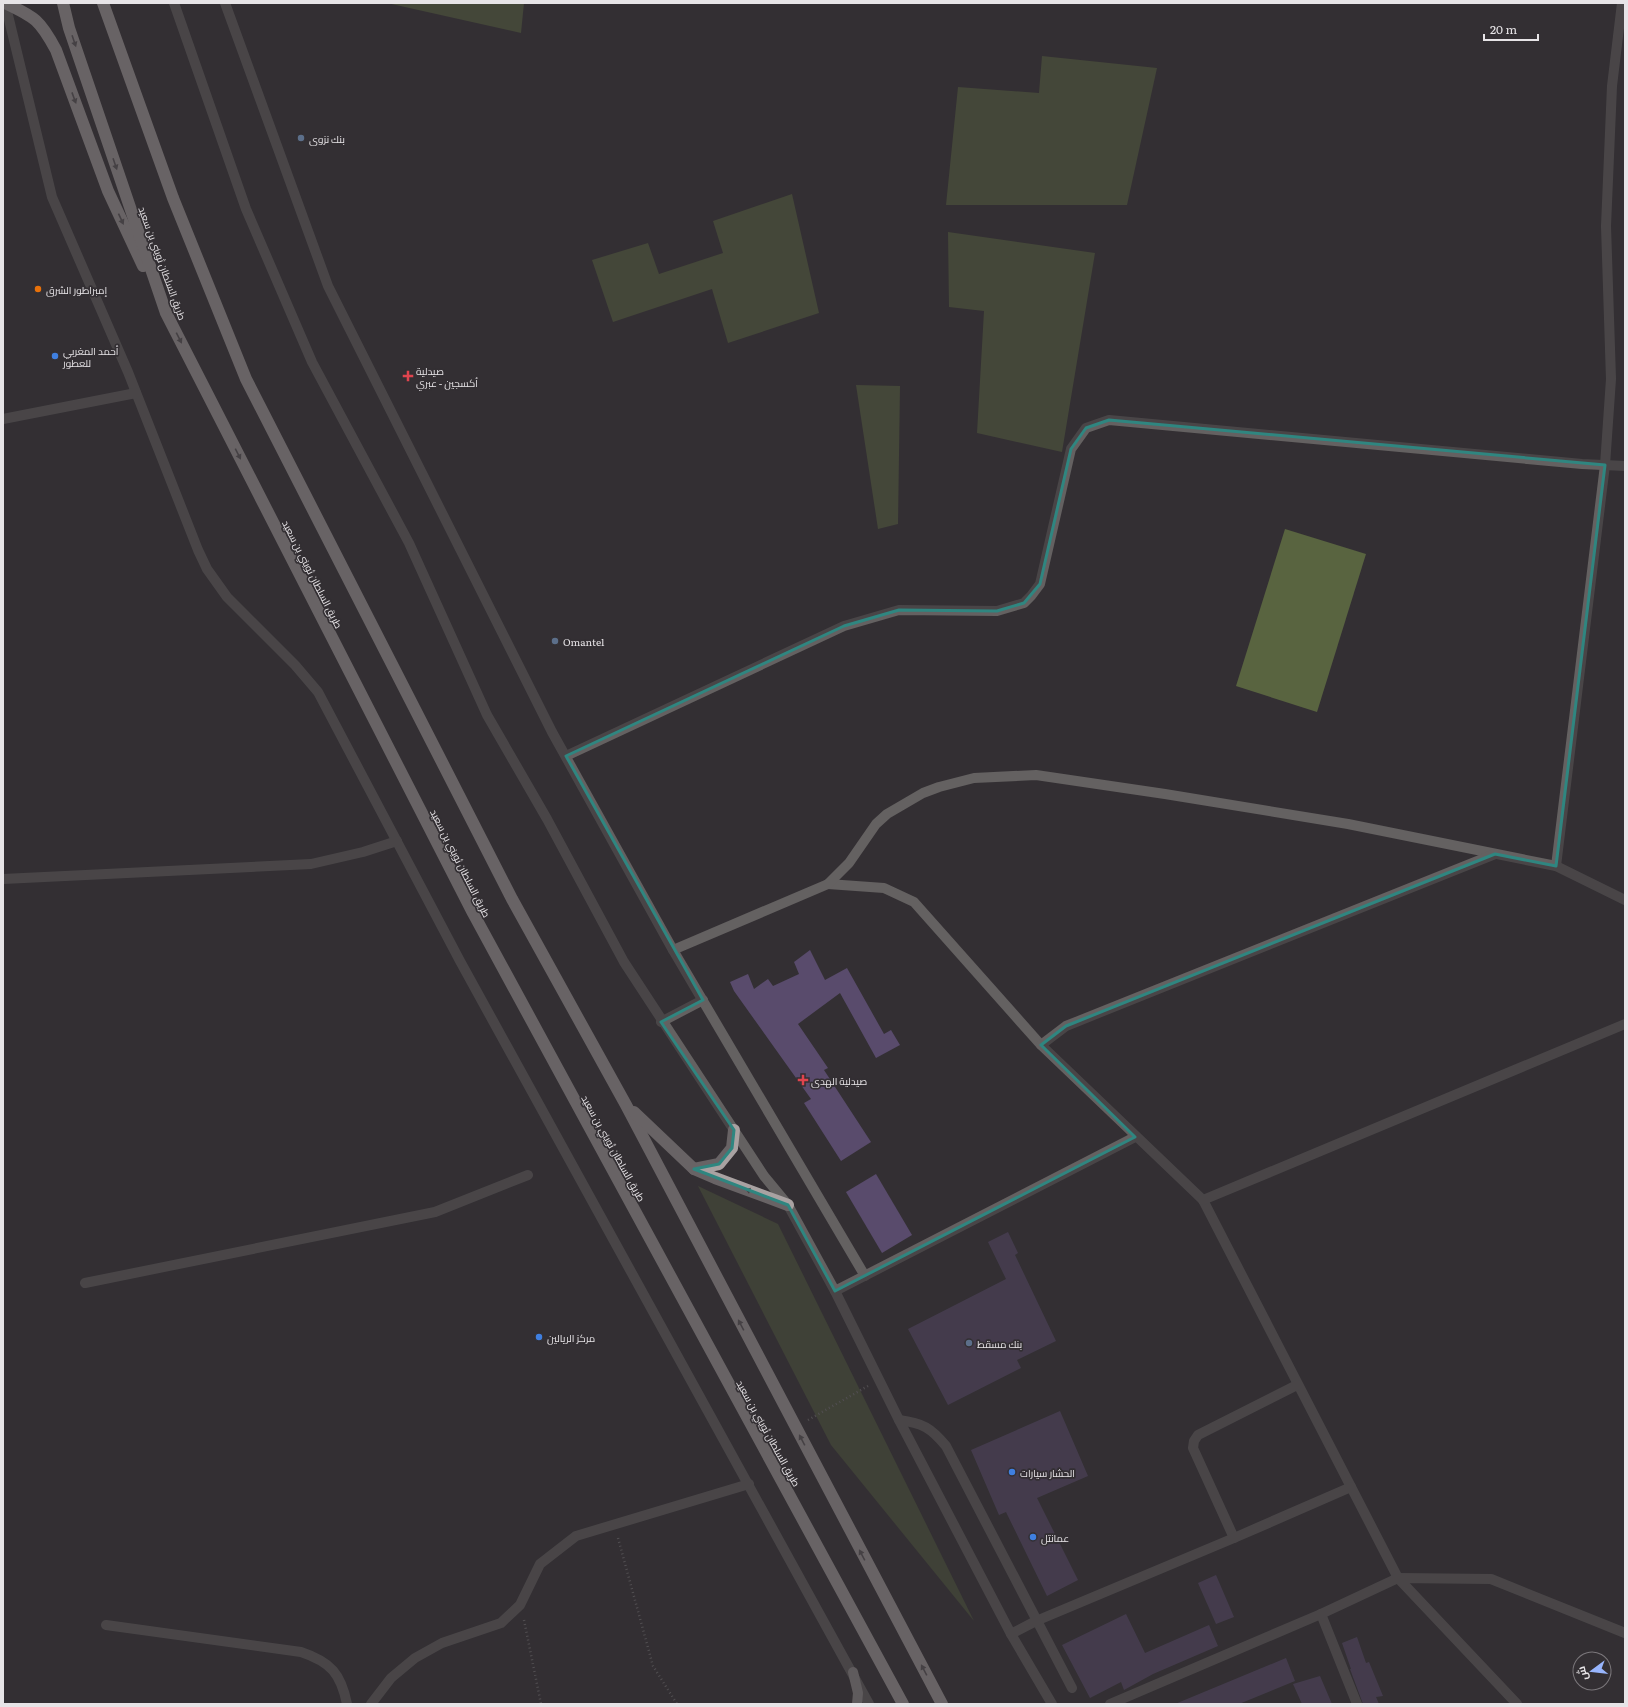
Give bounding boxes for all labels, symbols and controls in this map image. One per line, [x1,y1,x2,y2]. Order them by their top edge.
scale bar [1484,16,1538,42]
text: 20 m [1490,20,1517,38]
one-way arrow [71,35,77,47]
one-way arrow [71,92,77,104]
place label: بنك نزوى [309,131,345,146]
marker: بنك نزوى [296,133,306,143]
one-way arrow [112,158,118,170]
street label: طريق السلطان ثويني بن سعيد [135,204,191,322]
one-way arrow [118,213,124,224]
place label: إمبراطور الشرق [46,282,107,297]
marker: إمبراطور الشرق [33,284,43,294]
one-way arrow [176,332,182,344]
place label: أحمد المغربي للعطور [62,343,119,370]
marker: أحمد المغربي للعطور [50,351,60,361]
place label: صيدلية أكسجين - عبري [416,363,478,391]
marker: صيدلية أكسجين - عبري [403,371,413,381]
one-way arrow [235,448,241,460]
street label: طريق السلطان ثويني بن سعيد [278,517,347,631]
place label: Omantel [563,634,605,649]
marker: Omantel [550,636,560,646]
street label: طريق السلطان ثويني بن سعيد [426,806,495,920]
place label: صيدلية الهدى [811,1073,867,1088]
marker: صيدلية الهدى [798,1075,808,1085]
street label: طريق السلطان ثويني بن سعيد [578,1092,650,1205]
one-way arrow [745,1188,757,1194]
one-way arrow [738,1319,745,1331]
place label: مركز الريالين [547,1330,595,1345]
marker: مركز الريالين [534,1332,544,1342]
place label: بنك مسقط [977,1336,1022,1351]
marker: بنك مسقط [964,1338,974,1348]
street label: طريق السلطان ثويني بن سعيد [733,1377,805,1490]
one-way arrow [798,1434,805,1446]
place label: الحشار سيارات [1020,1465,1075,1480]
marker: الحشار سيارات [1007,1467,1017,1477]
place label: عمانتل [1041,1530,1069,1545]
marker: عمانتل [1028,1532,1038,1542]
one-way arrow [859,1549,866,1561]
north arrow [1572,1651,1612,1691]
one-way arrow [921,1664,927,1675]
text: ش [1572,1665,1591,1683]

